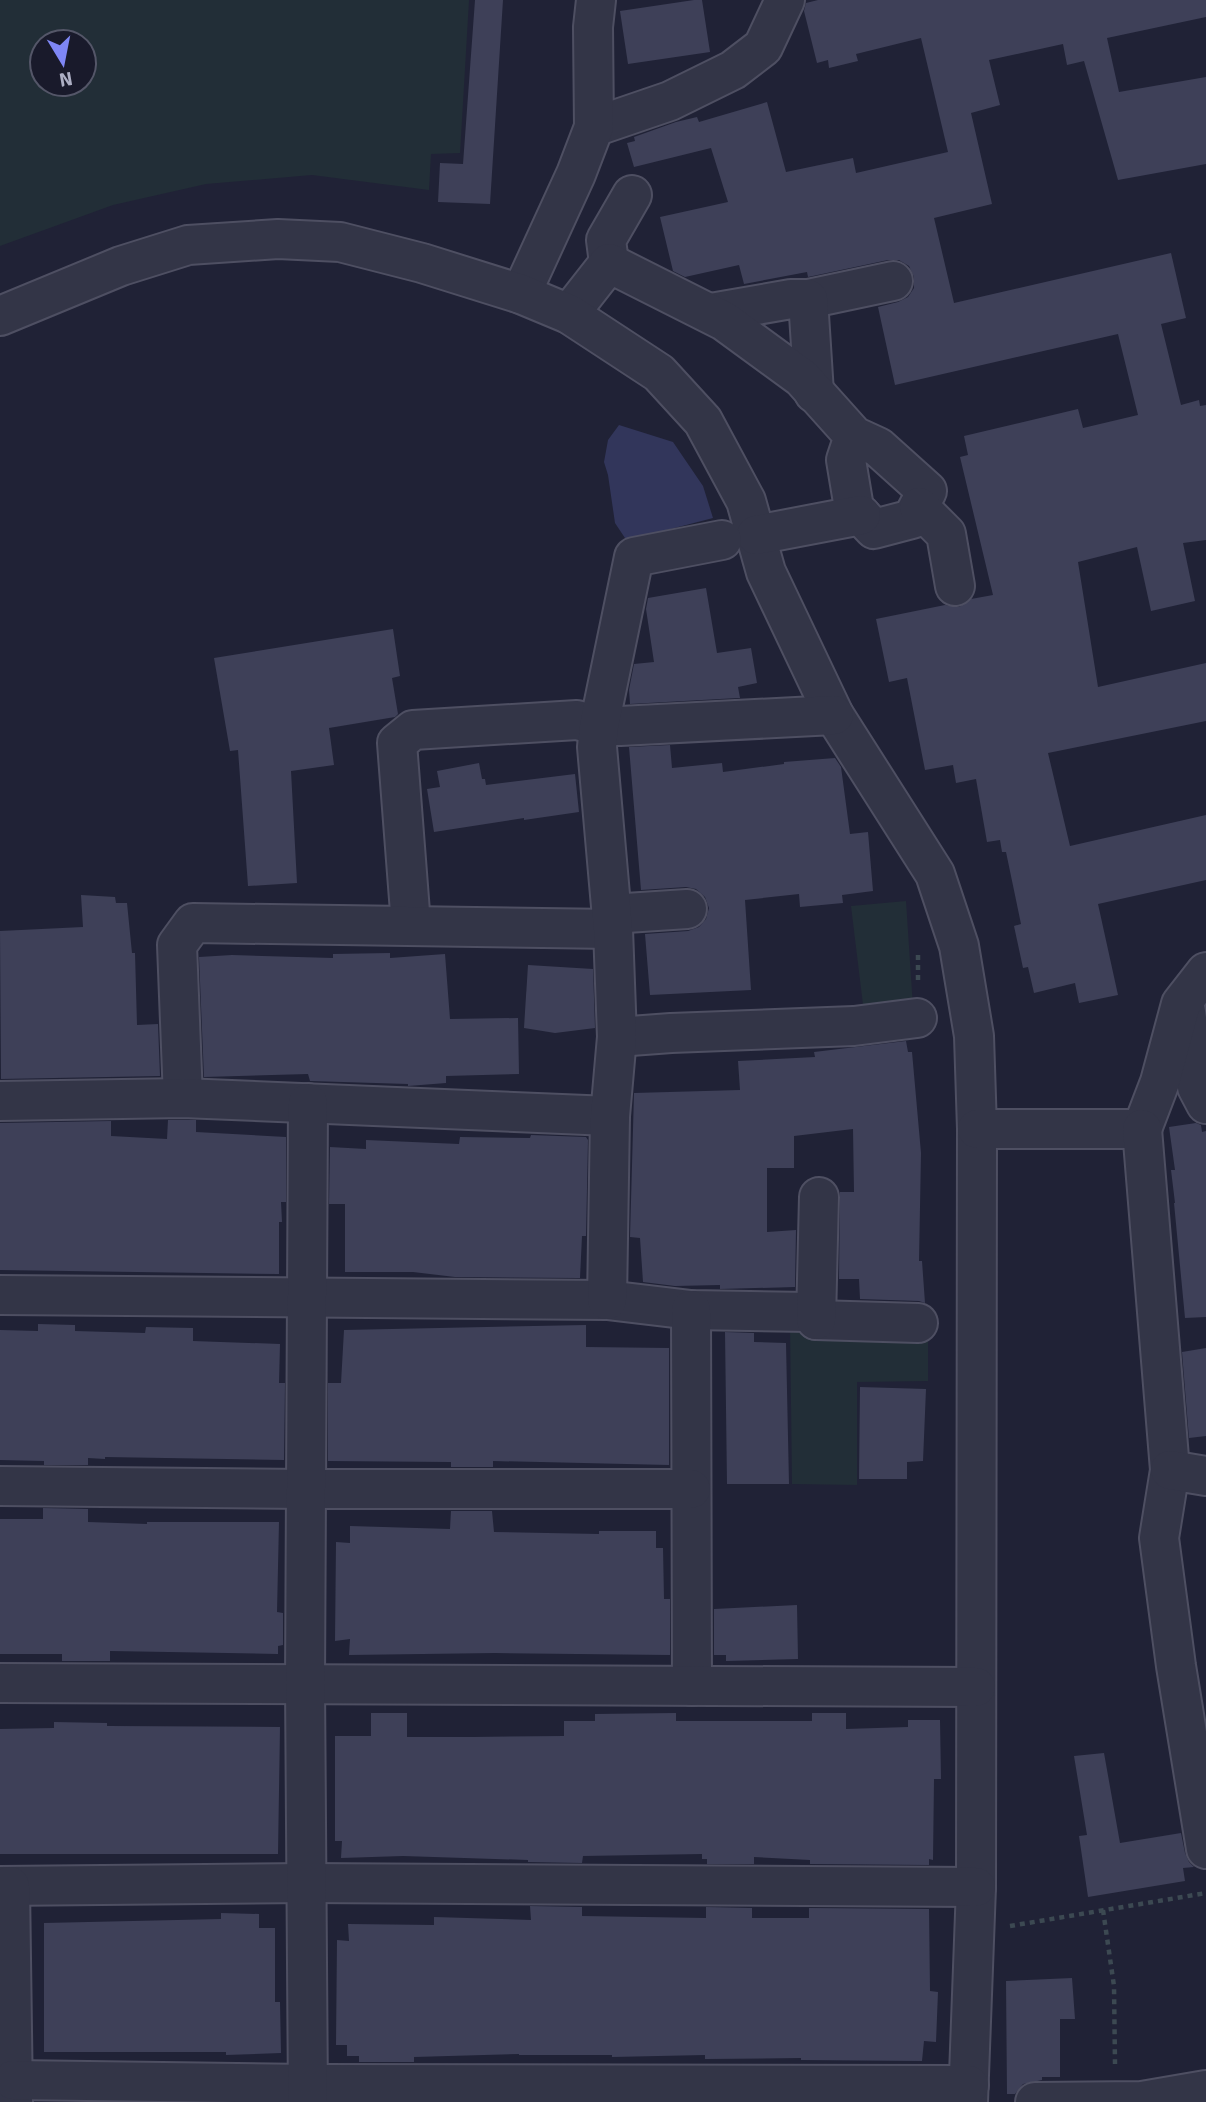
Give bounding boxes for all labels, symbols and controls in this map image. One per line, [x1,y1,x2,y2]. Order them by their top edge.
north arrow [28,28,98,98]
text: N [57,66,74,92]

